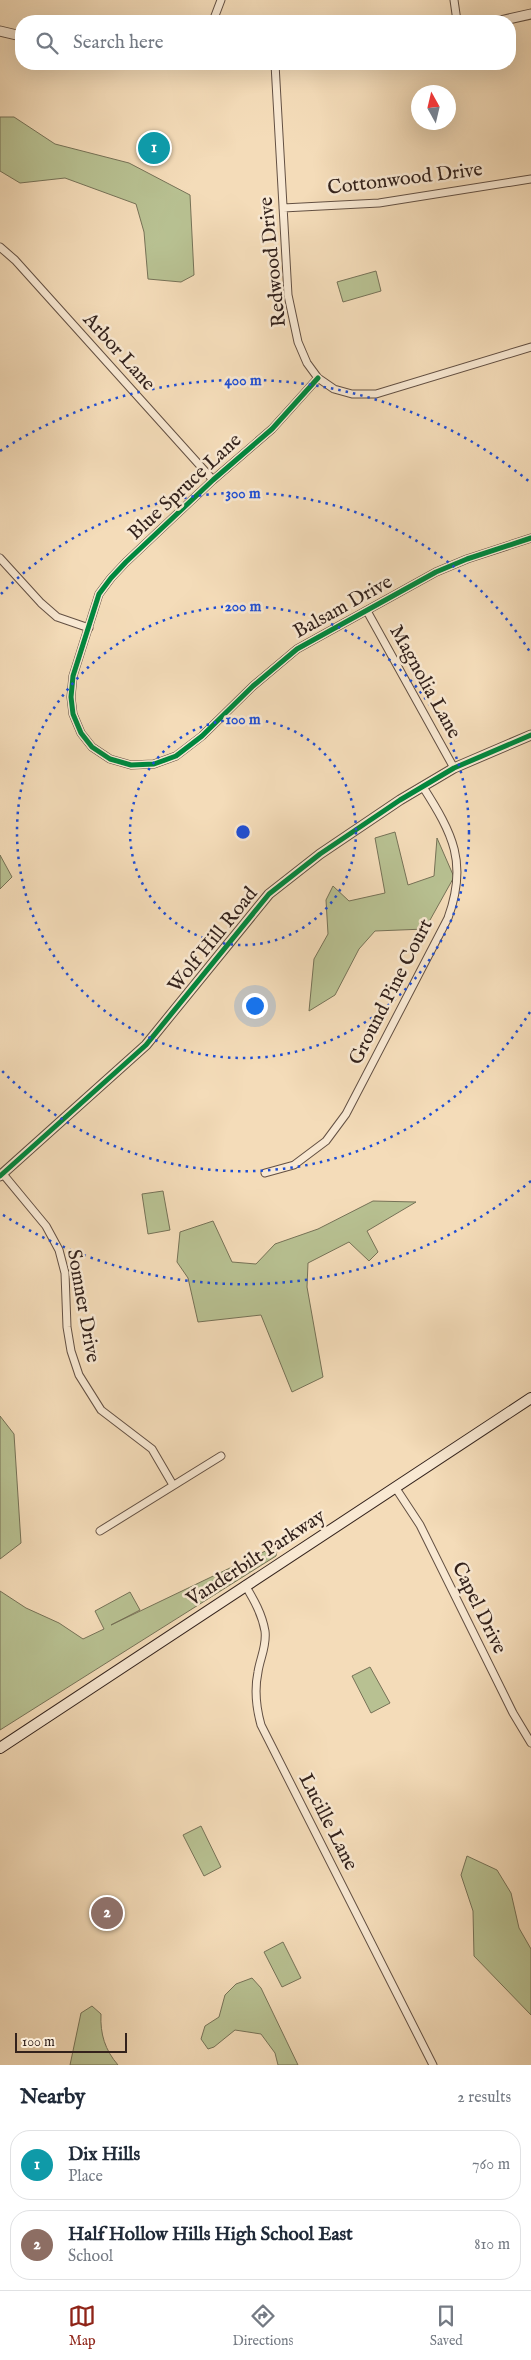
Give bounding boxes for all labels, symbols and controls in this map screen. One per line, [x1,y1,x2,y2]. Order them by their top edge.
search box [15,15,516,70]
icon: search [33,29,61,57]
text: Search here [73,31,164,55]
north arrow [411,85,456,130]
pin: 1 [138,129,170,167]
street label: Cottonwood Drive [326,157,484,201]
street label: Redwood Drive [254,196,292,328]
street label: Arbor Lane [77,307,161,396]
text: 400 m [225,371,262,390]
street label: Blue Spruce Lane [123,428,247,546]
text: 300 m [225,484,261,503]
street label: Balsam Drive [289,570,397,644]
text: 200 m [225,597,262,616]
street label: Magnolia Lane [383,621,467,743]
text: 100 m [225,710,261,729]
centre of rings [234,823,252,841]
street label: Wolf Hill Road [163,882,263,998]
street label: Ground Pine Court [343,915,439,1069]
your location [242,993,268,1019]
street label: Somner Drive [61,1247,105,1365]
street label: Vanderbilt Parkway [181,1504,330,1613]
street label: Capel Drive [446,1558,512,1658]
street label: Lucille Lane [293,1769,363,1875]
pin: 2 [91,1894,123,1932]
scale bar [15,2030,128,2053]
text: 100 m [22,2033,55,2051]
text: Nearby [20,2084,85,2111]
text: 2 results [457,2088,511,2108]
text: Dix Hills [68,2143,140,2167]
text: 1 [34,2155,40,2175]
text: 760 m [472,2155,510,2175]
text: Place [68,2167,103,2187]
text: Half Hollow Hills High School East [68,2223,353,2247]
text: 2 [33,2235,41,2255]
text: 810 m [474,2235,510,2255]
text: School [68,2247,113,2267]
tab: Map [68,2302,96,2350]
tab: Directions [232,2302,293,2350]
tab: Saved [430,2302,463,2350]

